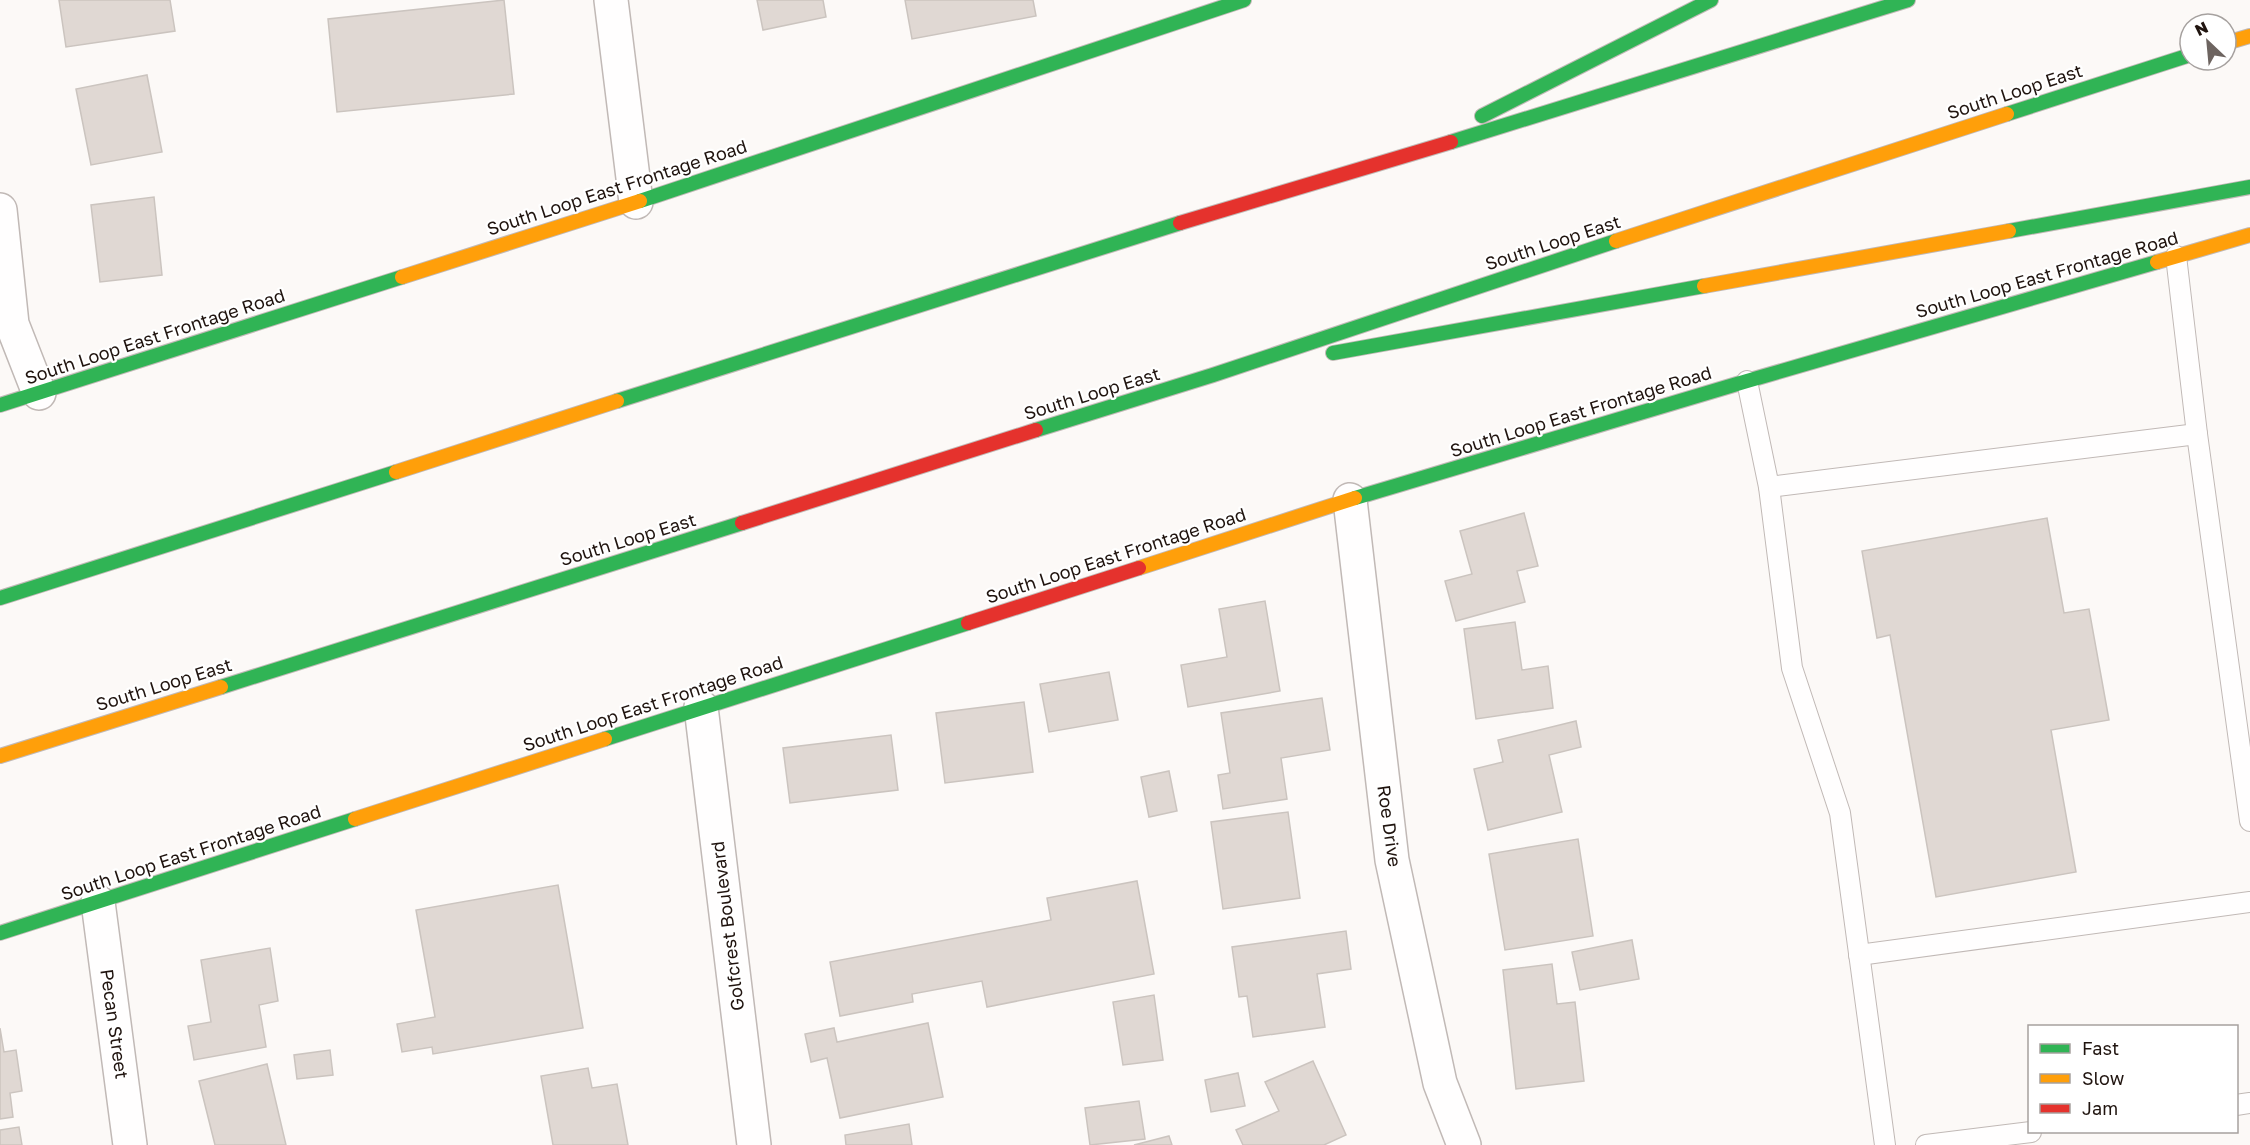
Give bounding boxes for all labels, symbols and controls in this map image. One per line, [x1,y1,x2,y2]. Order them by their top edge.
north arrow [2178,12,2238,72]
text: N [2192,17,2211,40]
street label: South Loop East [1944,59,2085,123]
street label: South Loop East Frontage Road [484,135,750,240]
street label: South Loop East [1482,210,1623,274]
street label: South Loop East Frontage Road [1913,226,2181,322]
street label: South Loop East Frontage Road [22,284,288,389]
street label: South Loop East Frontage Road [1447,361,1714,461]
street label: South Loop East [1021,362,1162,424]
street label: South Loop East Frontage Road [983,503,1249,608]
street label: South Loop East [557,508,698,570]
street label: South Loop East Frontage Road [520,651,786,756]
street label: South Loop East [93,653,234,715]
street label: Roe Drive [1373,784,1407,868]
street label: South Loop East Frontage Road [58,800,324,905]
street label: Golfcrest Boulevard [706,840,748,1012]
street label: Pecan Street [96,967,134,1080]
legend [2028,1025,2238,1133]
text: Fast [2082,1037,2119,1059]
text: Slow [2082,1067,2125,1089]
text: Jam [2082,1097,2118,1119]

